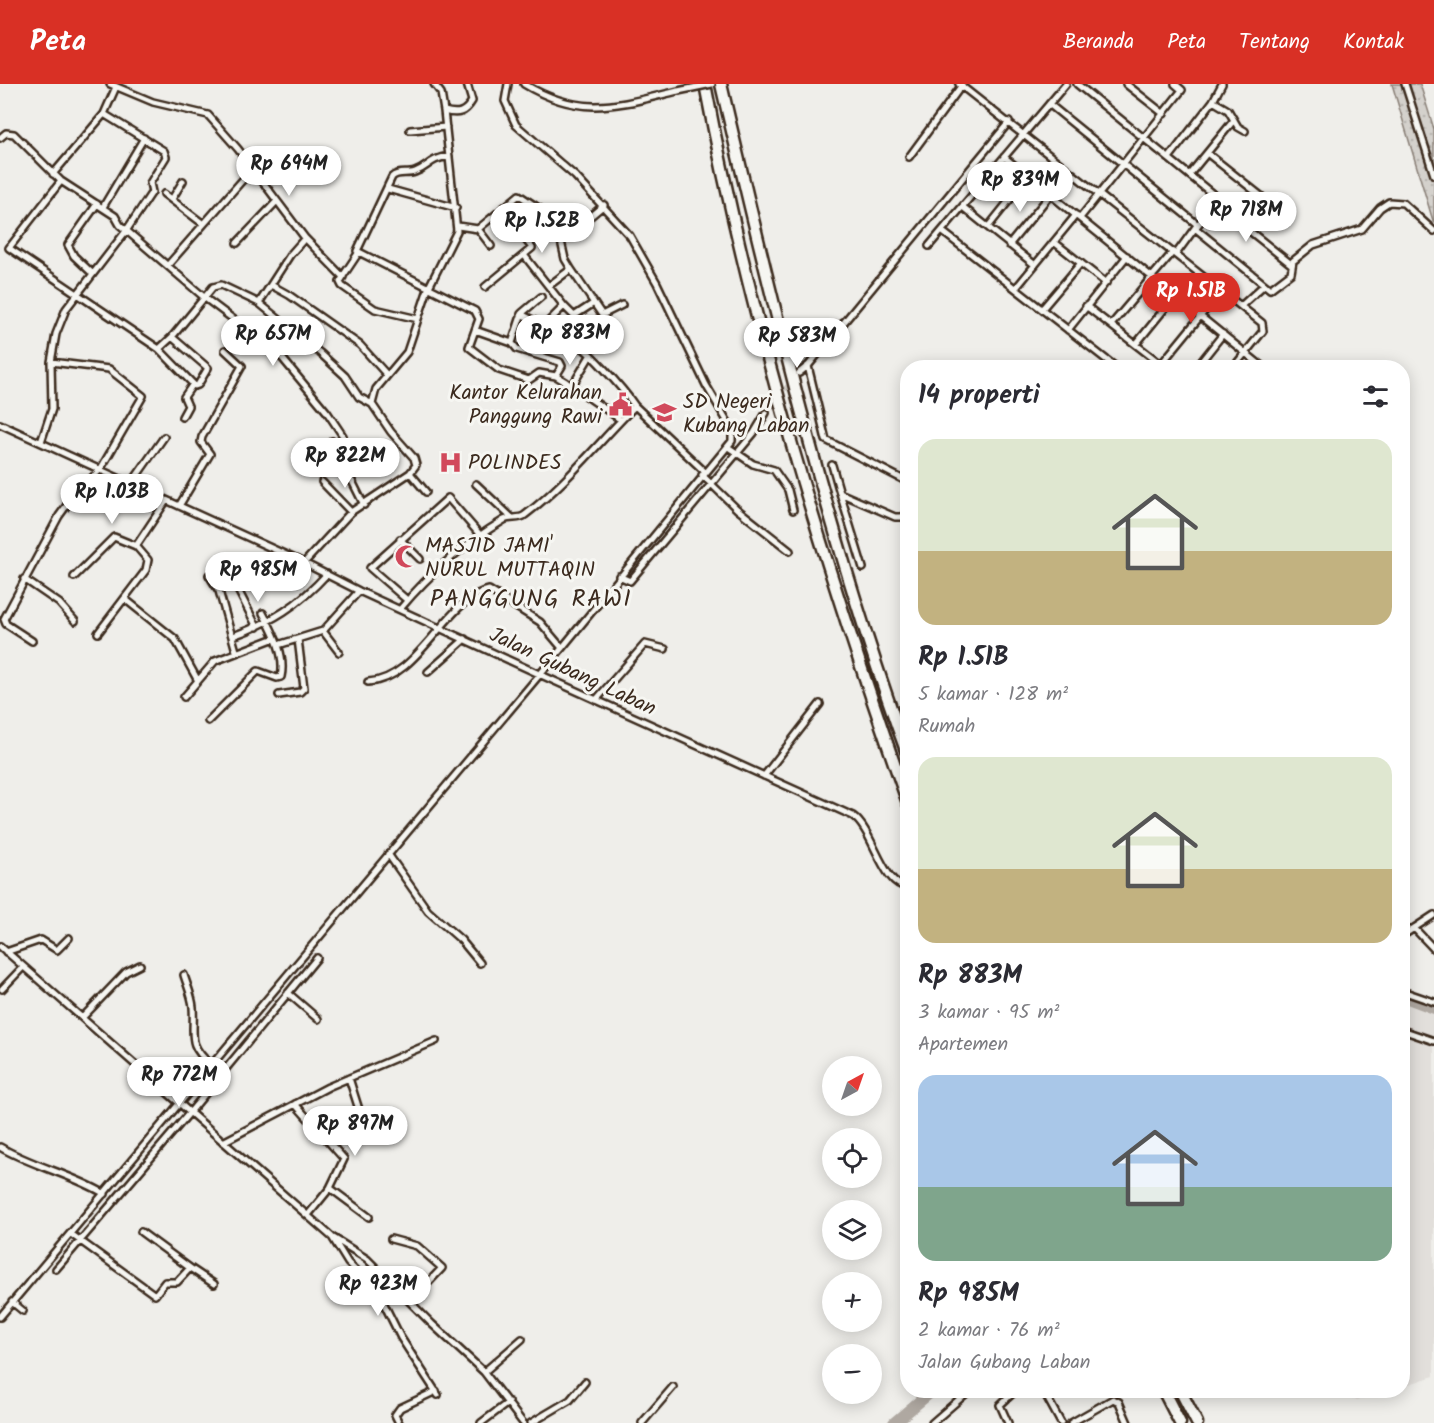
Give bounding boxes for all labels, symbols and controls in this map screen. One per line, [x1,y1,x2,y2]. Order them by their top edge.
text: Peta [30,20,86,65]
text: Beranda [1063,26,1134,59]
text: Peta [1167,26,1206,59]
text: Tentang [1239,26,1310,59]
text: Kontak [1343,26,1404,59]
pin: Rp 694M [234,146,344,197]
text: Rp 694M [250,149,328,181]
pin: Rp 839M [965,162,1075,213]
text: Rp 839M [981,165,1059,197]
pin: Rp 718M [1191,192,1301,243]
text: Rp 718M [1210,195,1282,227]
pin: Rp 1.52B [480,203,604,254]
text: Rp 1.52B [504,206,580,238]
pin: Rp 1.51B [1129,273,1253,324]
text: Rp 1.51B [1156,276,1226,308]
pin: Rp 883M [515,315,625,366]
pin: Rp 657M [218,316,328,367]
text: Rp 883M [530,318,610,350]
pin: Rp 583M [742,318,852,369]
text: Rp 657M [235,319,311,351]
text: Rp 583M [758,321,836,353]
text: 14 properti [918,375,1040,417]
place label: Kantor Kelurahan Panggung Rawi [449,377,603,434]
icon: filters [1359,380,1392,413]
place label: SD Negeri Kubang Laban [683,386,809,443]
public building icon: Kantor Kelurahan Panggung Rawi [607,391,633,417]
school or university icon: SD Negeri Kubang Laban [652,400,678,426]
pin: Rp 822M [290,438,400,489]
text: Rp 822M [305,441,385,473]
place label: POLINDES [468,447,561,480]
hospital icon: POLINDES [437,449,463,475]
pin: Rp 1.03B [50,474,174,525]
text: Rp 1.03B [75,477,149,509]
icon: home [1101,478,1209,586]
place label: MASJID JAMI' NURUL MUTTAQIN [425,530,595,587]
mosque icon: MASJID JAMI' NURUL MUTTAQIN [394,544,420,570]
pin: Rp 985M [203,552,313,603]
text: Rp 985M [219,555,297,587]
district label: PANGGUNG RAWI [430,580,632,619]
street label: Jalan Gubang Laban [483,619,661,726]
text: Rp 1.51B [918,637,1009,679]
text: 5 kamar · 128 m² [918,679,1068,711]
text: Rumah [918,711,975,743]
icon: home [1101,796,1209,904]
text: Rp 883M [918,955,1022,997]
text: 3 kamar · 95 m² [918,997,1060,1029]
text: Apartemen [918,1029,1008,1061]
north arrow [822,1056,882,1116]
map controls [822,1056,882,1404]
pin: Rp 772M [124,1057,234,1108]
text: Rp 772M [141,1060,217,1092]
pin: Rp 897M [300,1106,410,1157]
text: Rp 897M [317,1109,393,1141]
icon: home [1101,1114,1209,1222]
button: locate [822,1128,882,1188]
button: layers [822,1200,882,1260]
pin: Rp 923M [323,1266,433,1317]
text: Rp 923M [339,1269,417,1301]
button: + [822,1272,882,1332]
text: Rp 985M [918,1273,1019,1315]
text: 2 kamar · 76 m² [918,1315,1060,1347]
button: − [822,1344,882,1404]
text: Jalan Gubang Laban [918,1347,1090,1379]

